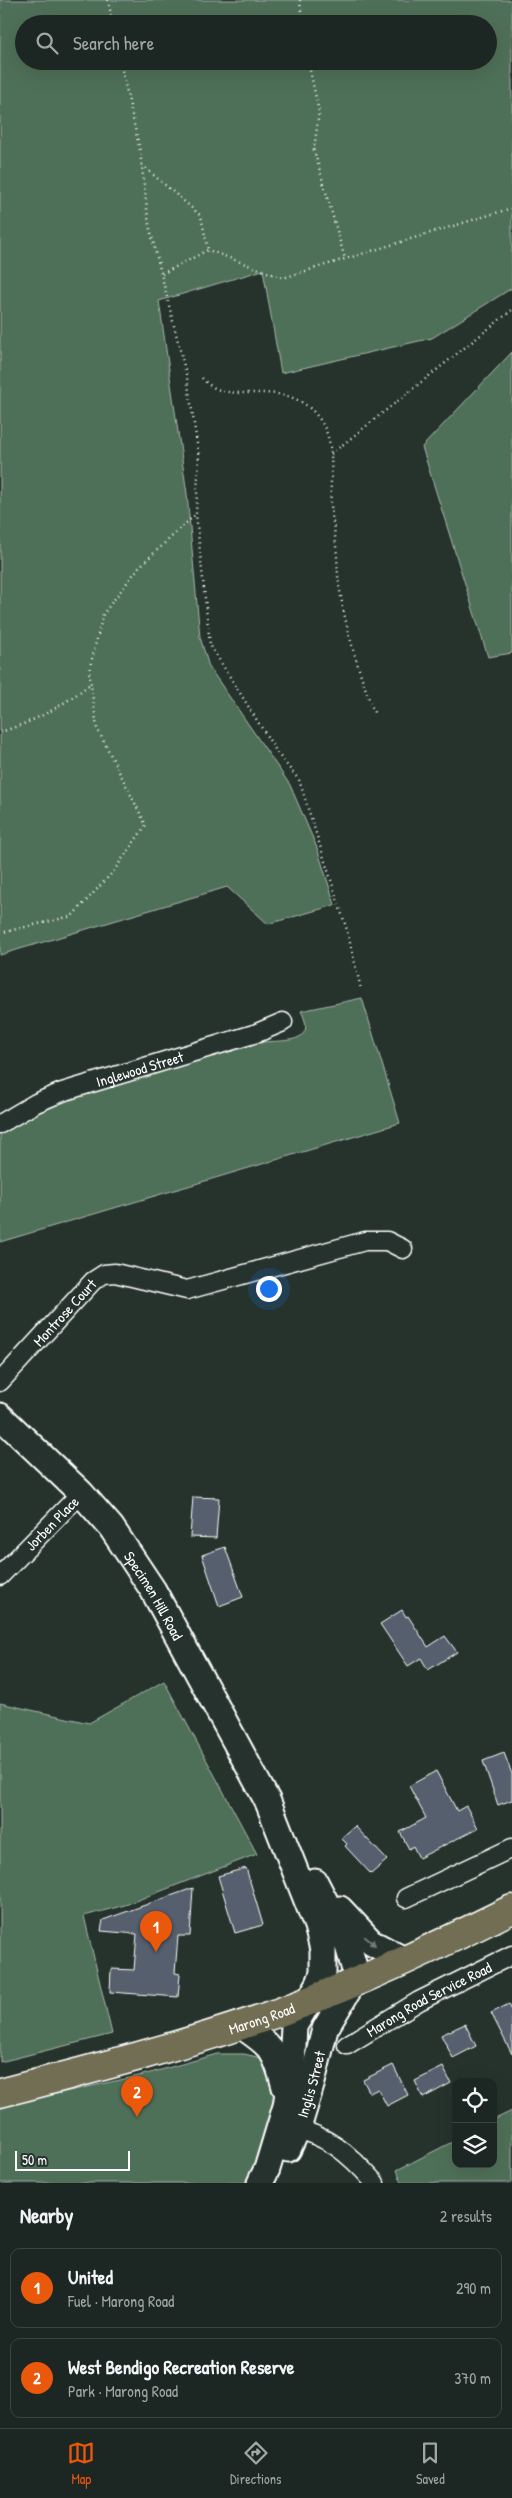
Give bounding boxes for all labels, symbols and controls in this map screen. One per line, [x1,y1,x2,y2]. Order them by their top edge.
search box [15,15,497,70]
icon: search [33,29,61,57]
text: Search here [73,30,154,56]
street label: Inglewood Street [93,1045,187,1092]
street label: Montrose Court [28,1273,102,1351]
your location [256,1276,282,1302]
street label: Jorben Place [20,1491,83,1555]
street label: Specimen Hill Road [119,1547,189,1644]
pin: 1 [140,1911,172,1952]
one-way arrow [363,1935,376,1946]
street label: Marong Road Service Road [362,1956,495,2041]
street label: Marong Road [226,1997,297,2039]
street label: Inglis Street [291,2048,330,2120]
pin: 2 [121,2076,153,2117]
map controls [452,2078,497,2168]
button: locate [452,2078,497,2123]
button: layers [452,2123,497,2168]
scale bar [15,2148,130,2171]
text: 50 m [22,2150,47,2169]
text: Nearby [20,2201,73,2230]
text: 2 results [440,2205,492,2227]
text: United [68,2264,113,2290]
text: 1 [34,2277,40,2299]
text: 290 m [456,2277,491,2299]
text: Fuel · Marong Road [68,2290,174,2312]
text: West Bendigo Recreation Reserve [68,2354,294,2380]
text: 2 [33,2367,41,2389]
text: 370 m [454,2367,491,2389]
text: Park · Marong Road [68,2380,178,2402]
tab: Map [67,2439,95,2488]
tab: Directions [230,2439,281,2488]
tab: Saved [416,2439,445,2488]

